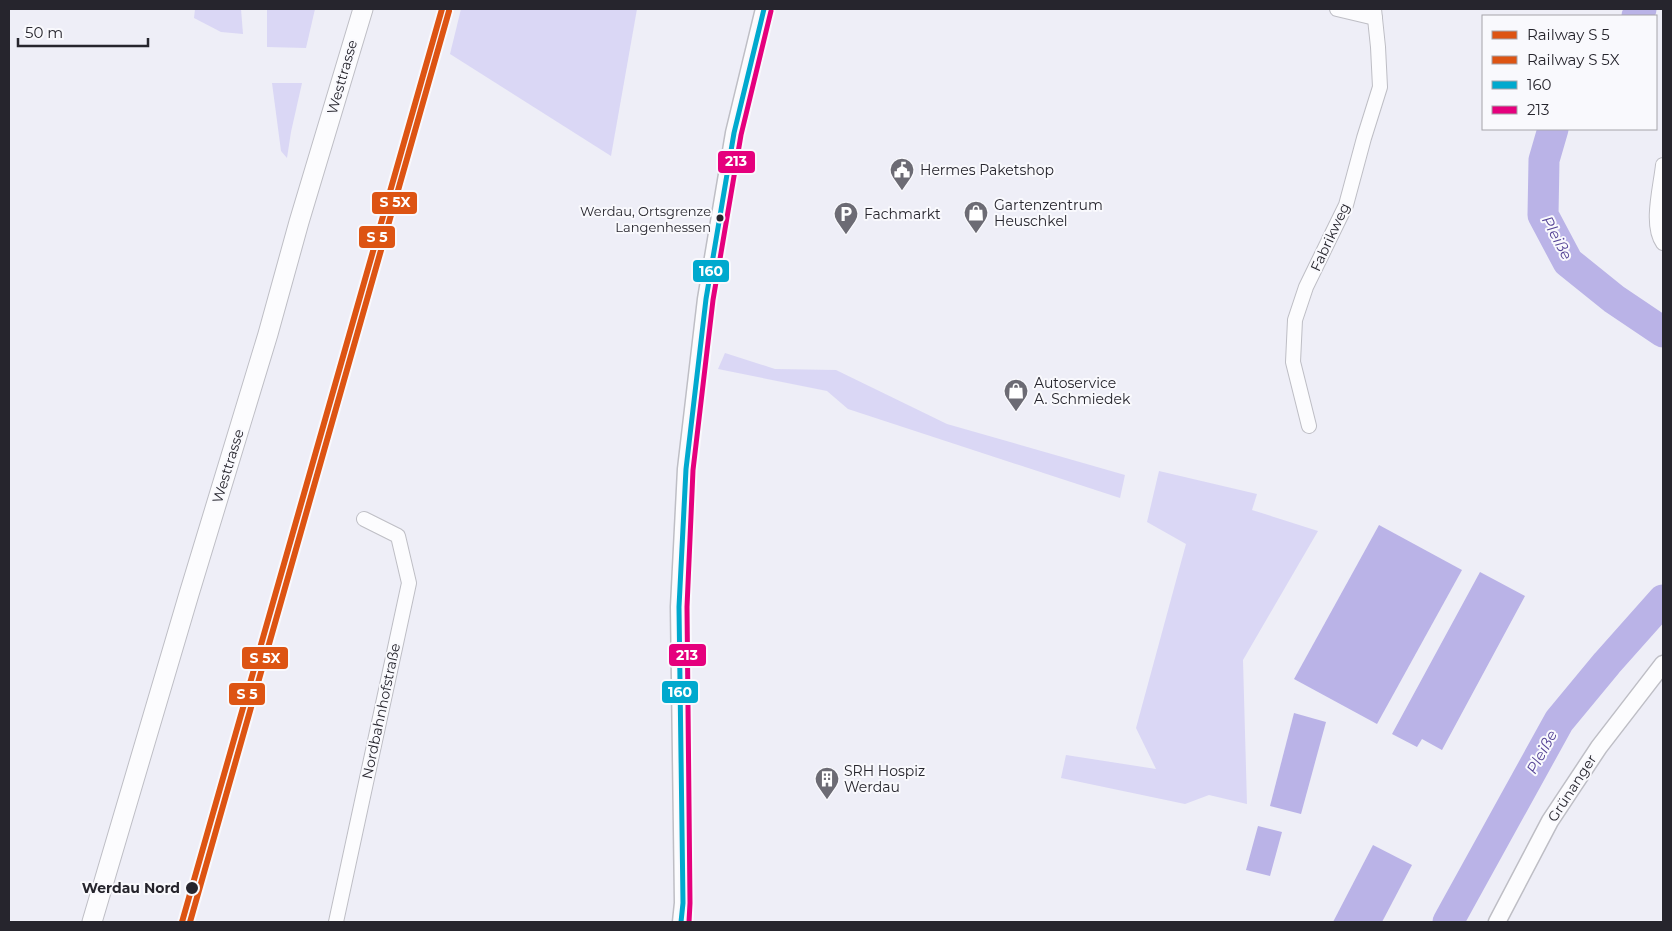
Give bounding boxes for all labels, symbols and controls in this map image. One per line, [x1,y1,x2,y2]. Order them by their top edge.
scale bar [18,15,148,47]
legend [1482,15,1657,130]
text: 50 m [25,23,63,42]
text: Railway S 5 [1527,25,1610,44]
street label: Westtrasse [323,38,361,116]
text: Railway S 5X [1527,50,1620,69]
text: 160 [1527,75,1552,94]
text: 213 [1527,100,1549,119]
line badge: 213 [717,150,756,174]
text: 213 [725,152,747,170]
public building icon: Hermes Paketshop [889,157,915,191]
place label: Hermes Paketshop [920,161,1054,179]
line badge: S 5X [371,191,418,215]
text: S 5X [379,193,411,211]
place label: Gartenzentrum Heuschkel [994,196,1103,230]
shop icon: Gartenzentrum Heuschkel [963,200,989,234]
street label: Fabrikweg [1306,200,1354,274]
parking icon: Fachmarkt [833,201,859,235]
place label: Werdau, Ortsgrenze Langenhessen [580,203,711,235]
place label: Fachmarkt [864,205,941,223]
marker: Werdau, Ortsgrenze Langenhessen [715,213,725,223]
water label: Pleiße [1538,213,1577,263]
line badge: S 5 [358,225,396,249]
text: S 5 [366,228,388,246]
line badge: 160 [692,259,730,283]
text: 160 [699,262,723,280]
place label: Autoservice A. Schmiedek [1034,374,1131,408]
shop icon: Autoservice A. Schmiedek [1003,378,1029,412]
street label: Westtrasse [208,427,248,505]
street label: Nordbahnhofstraße [358,641,404,781]
line badge: 213 [668,643,707,667]
line badge: S 5X [241,646,289,670]
text: 213 [676,646,698,664]
text: S 5X [249,649,281,667]
line badge: 160 [661,680,699,704]
line badge: S 5 [228,682,266,706]
text: 160 [668,683,692,701]
text: S 5 [236,685,258,703]
water label: Pleiße [1522,727,1561,777]
street label: Grünanger [1544,751,1601,825]
place label: SRH Hospiz Werdau [844,762,925,796]
building icon: SRH Hospiz Werdau [814,766,840,800]
place label: Werdau Nord [82,879,180,897]
marker: Werdau Nord [184,880,200,896]

